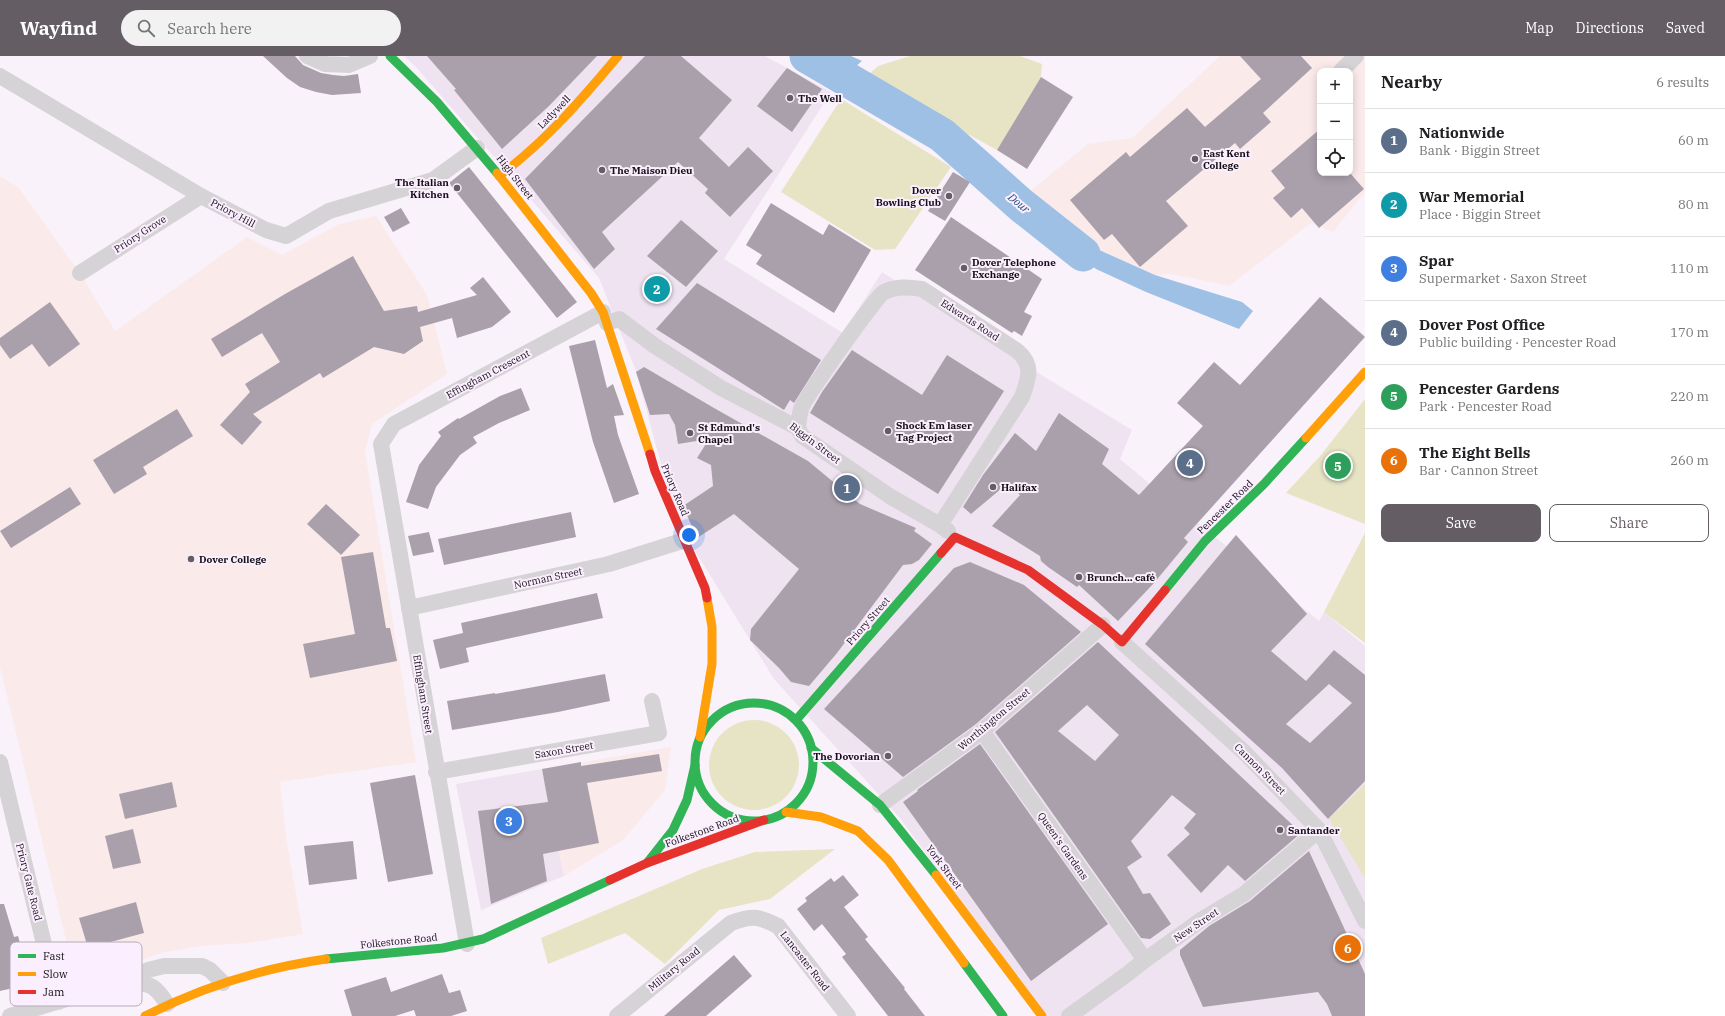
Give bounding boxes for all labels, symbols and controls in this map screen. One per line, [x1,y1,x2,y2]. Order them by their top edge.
search box [121,10,401,46]
text: Wayfind [20,16,97,40]
icon: search [135,17,157,39]
text: Search here [167,19,252,38]
text: Map [1525,19,1554,37]
text: Directions [1576,19,1644,37]
text: Saved [1666,19,1705,37]
map controls [1317,68,1353,176]
button: + [1317,68,1353,104]
text: Nearby [1381,71,1442,93]
text: 6 results [1656,74,1709,91]
street label: Ladywell [535,92,573,132]
place label: The Well [798,92,842,105]
marker: The Well [785,93,795,103]
button: − [1317,104,1353,140]
text: Nationwide [1419,123,1505,142]
text: 1 [1390,132,1398,149]
text: 60 m [1678,132,1709,149]
button: locate [1317,140,1353,176]
text: Bank · Biggin Street [1419,142,1540,159]
place label: East Kent College [1203,147,1250,172]
street label: High Street [494,152,537,202]
marker: East Kent College [1190,154,1200,164]
place label: The Maison Dieu [610,164,693,177]
marker: The Maison Dieu [597,165,607,175]
place label: The Italian Kitchen [395,176,449,201]
marker: The Italian Kitchen [452,183,462,193]
place label: Dover Bowling Club [876,184,941,209]
text: War Memorial [1419,187,1524,206]
water label: Dour [1005,189,1034,217]
marker: Dover Bowling Club [944,191,954,201]
street label: Priory Hill [208,196,258,230]
text: 2 [1390,196,1398,213]
text: 80 m [1678,196,1709,213]
text: Place · Biggin Street [1419,206,1541,223]
street label: Priory Grove [111,212,169,256]
text: Spar [1419,251,1454,270]
place label: Dover Telephone Exchange [972,256,1056,281]
text: 3 [1390,260,1398,277]
text: 110 m [1670,260,1709,277]
marker: Dover Telephone Exchange [959,263,969,273]
text: Supermarket · Saxon Street [1419,270,1587,287]
pin: 2 [644,274,670,304]
street label: Edwards Road [938,296,1002,344]
text: Dover Post Office [1419,315,1545,334]
text: 4 [1390,324,1398,341]
text: 170 m [1670,324,1709,341]
text: Public building · Pencester Road [1419,334,1616,351]
street label: Effingham Crescent [444,346,532,402]
text: Pencester Gardens [1419,379,1559,398]
text: 5 [1390,388,1398,405]
text: 220 m [1670,388,1709,405]
text: Park · Pencester Road [1419,398,1552,415]
place label: Shock Em laser Tag Project [896,419,972,444]
street label: Biggin Street [787,420,844,467]
place label: St Edmund's Chapel [698,421,760,446]
marker: Shock Em laser Tag Project [883,426,893,436]
marker: St Edmund's Chapel [685,428,695,438]
text: The Eight Bells [1419,443,1530,462]
pin: 4 [1177,448,1203,478]
pin: 5 [1325,451,1351,481]
text: 6 [1390,452,1398,469]
text: 260 m [1670,452,1709,469]
street label: Priory Road [658,462,692,518]
text: Bar · Cannon Street [1419,462,1538,479]
pin: 1 [834,473,860,503]
street label: Pencester Road [1194,477,1256,537]
place label: Halifax [1001,481,1037,494]
marker: Halifax [988,482,998,492]
button: Save [1381,504,1541,542]
button: Share [1549,504,1709,542]
your location [679,525,699,545]
place label: Dover College [199,553,267,566]
marker: Dover College [186,554,196,564]
street label: Norman Street [513,564,584,592]
place label: Brunch... café [1087,571,1156,584]
marker: Brunch... café [1074,572,1084,582]
street label: Priory Street [843,594,893,648]
street label: Effingham Street [410,654,436,735]
street label: Worthington Street [955,685,1033,753]
street label: Saxon Street [534,738,595,762]
street label: Cannon Street [1232,741,1289,798]
place label: The Dovorian [813,750,880,763]
marker: The Dovorian [883,751,893,761]
pin: 3 [496,806,522,836]
street label: Queen's Gardens [1035,810,1091,882]
street label: Folkestone Road [663,812,741,850]
place label: Santander [1288,824,1340,837]
marker: Santander [1275,825,1285,835]
street label: Priory Gate Road [13,842,45,922]
street label: York Street [923,842,965,892]
street label: New Street [1171,905,1221,945]
street label: Lancaster Road [778,928,832,994]
street label: Folkestone Road [360,930,438,952]
pin: 6 [1335,933,1361,963]
legend [10,942,142,1006]
street label: Military Road [645,944,703,994]
text: Fast [43,949,65,963]
text: Slow [43,967,68,981]
text: Jam [43,985,65,999]

